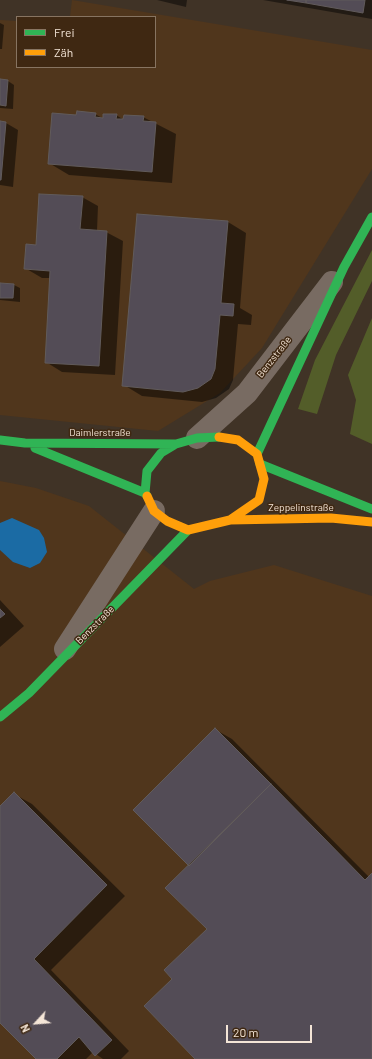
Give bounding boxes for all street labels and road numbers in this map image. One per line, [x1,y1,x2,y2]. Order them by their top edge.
street label: Benzstraße [254,334,294,380]
street label: Daimlerstraße [69,427,131,439]
street label: Zeppelinstraße [268,502,334,514]
street label: Benzstraße [73,603,117,647]

